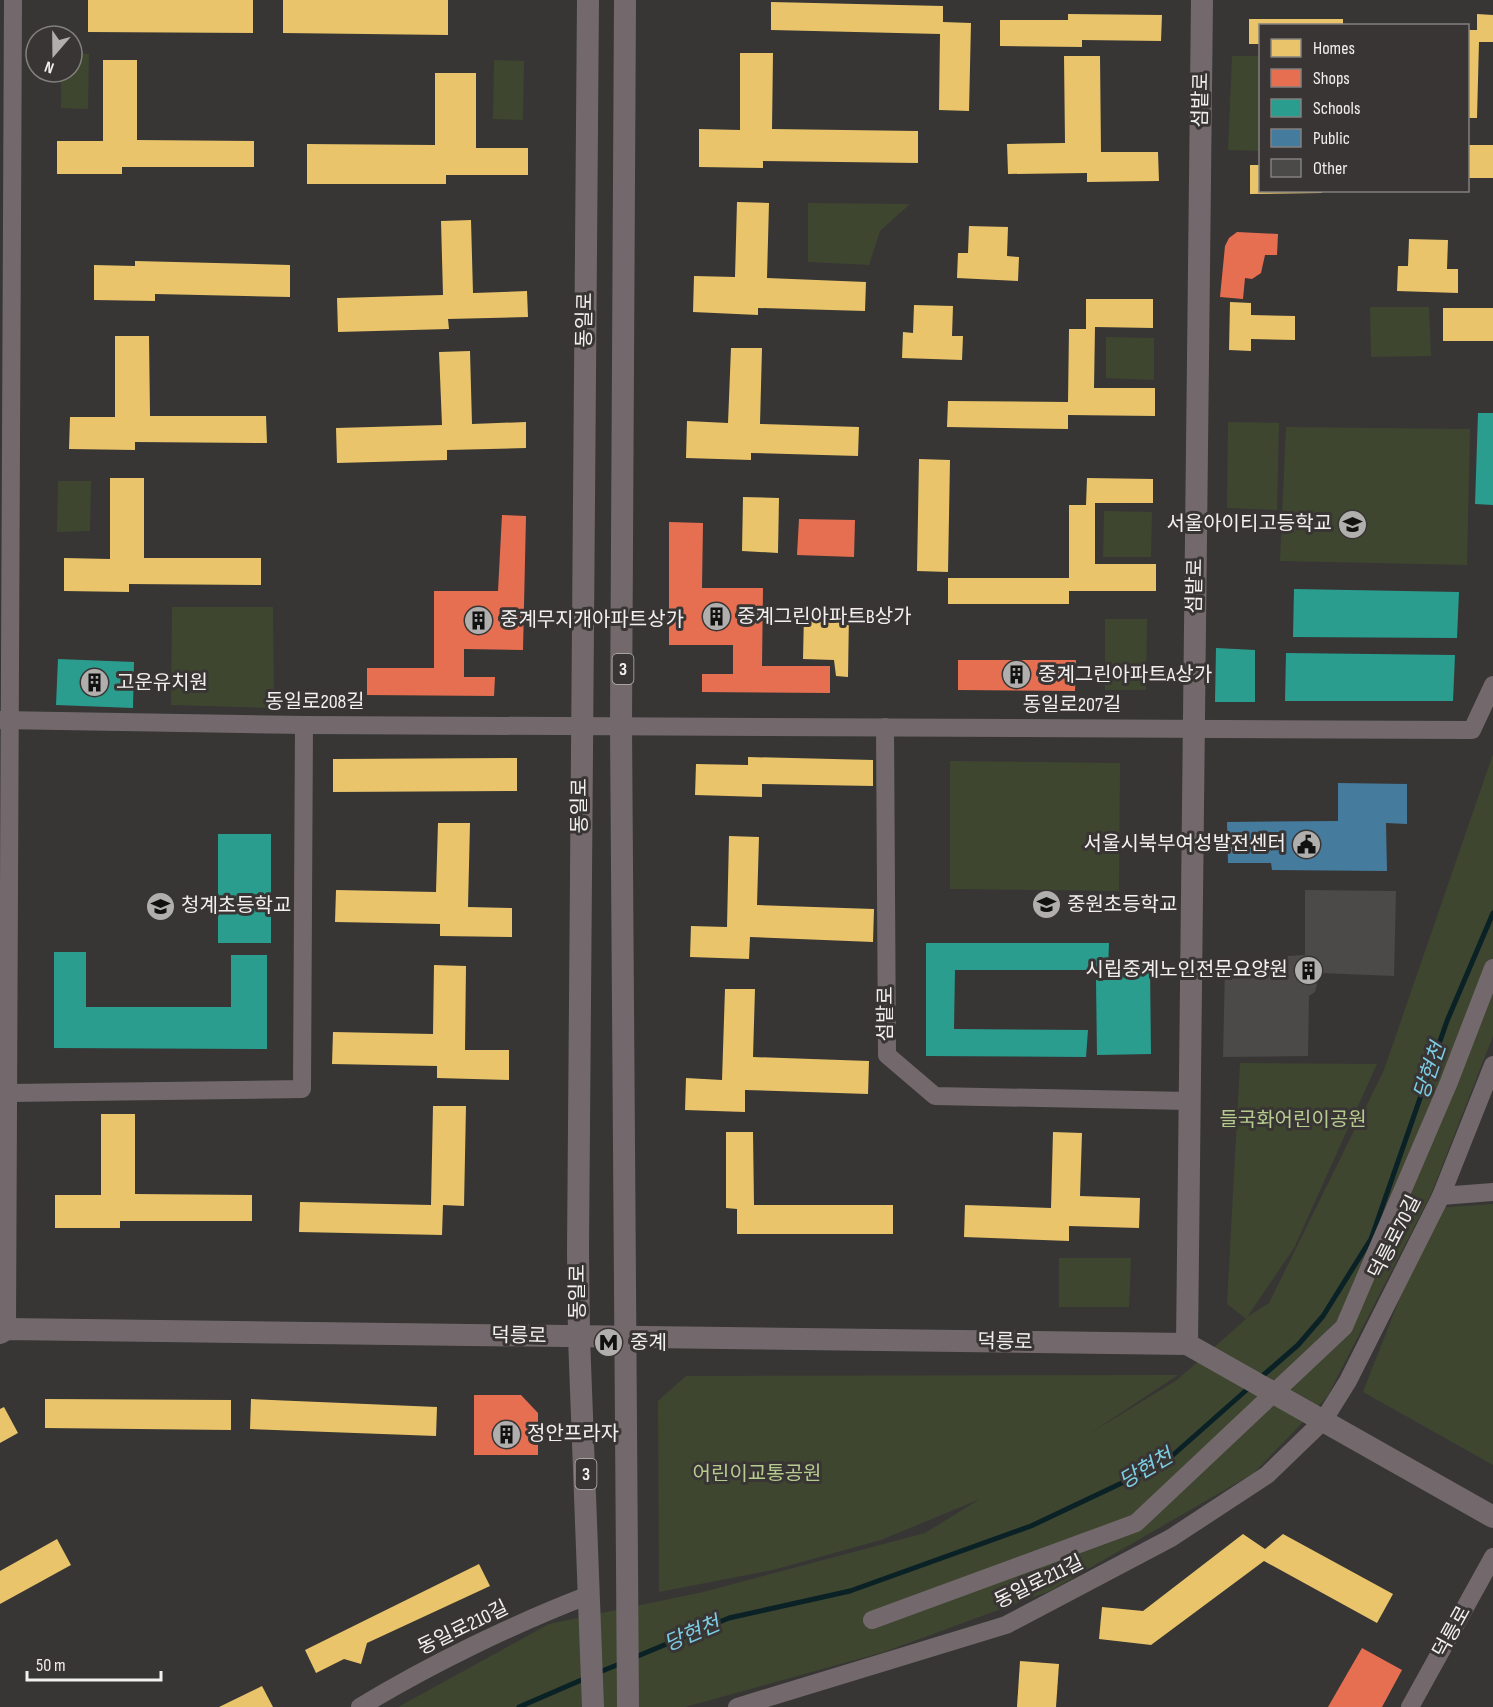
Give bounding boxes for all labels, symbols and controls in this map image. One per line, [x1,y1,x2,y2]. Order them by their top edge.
north arrow [24,24,84,84]
legend [1259,24,1469,192]
text: Homes [1313,38,1355,59]
text: N [42,56,57,77]
text: Shops [1313,68,1350,89]
street label: 섬밭로 [1189,72,1213,128]
text: Schools [1313,98,1360,119]
text: Public [1313,128,1350,149]
text: Other [1313,158,1347,179]
street label: 동일로 [573,292,597,348]
school or university icon: 서울아이티고등학교 [1337,508,1369,540]
place label: 서울아이티고등학교 [1166,512,1332,536]
street label: 섬밭로 [1183,558,1207,614]
building icon: 중계그린아파트B상가 [700,601,732,633]
building icon: 중계무지개아파트상가 [463,604,495,636]
place label: 중계그린아파트B상가 [737,605,912,629]
place label: 중계무지개아파트상가 [500,608,684,632]
road number: 3 [612,654,634,684]
building icon: 중계그린아파트A상가 [1001,659,1033,691]
place label: 중계그린아파트A상가 [1038,663,1212,687]
building icon: 고운유치원 [79,667,111,699]
place label: 고운유치원 [116,671,208,695]
street label: 동일로208길 [265,690,365,714]
street label: 동일로207길 [1023,693,1121,717]
street label: 동일로 [568,778,592,834]
public building icon: 서울시북부여성발전센터 [1291,828,1323,860]
place label: 서울시북부여성발전센터 [1084,832,1286,856]
school or university icon: 중원초등학교 [1030,889,1062,921]
school or university icon: 청계초등학교 [144,890,176,922]
place label: 중원초등학교 [1067,893,1177,917]
place label: 청계초등학교 [181,894,291,918]
building icon: 시립중계노인전문요양원 [1293,954,1325,986]
place label: 시립중계노인전문요양원 [1086,958,1288,982]
street label: 섬밭로 [874,986,898,1042]
water label: 당현천 [1409,1037,1452,1102]
park label: 들국화어린이공원 [1219,1108,1367,1132]
street label: 덕릉로70길 [1364,1191,1426,1283]
street label: 동일로 [566,1264,590,1320]
street label: 덕릉로 [491,1324,547,1348]
metro station icon: 중계 [593,1327,625,1359]
street label: 덕릉로 [977,1330,1033,1354]
place label: 중계 [630,1331,667,1355]
building icon: 정안프라자 [490,1418,522,1450]
place label: 정안프라자 [527,1422,619,1446]
water label: 당현천 [1115,1442,1180,1494]
road number: 3 [576,1459,596,1489]
park label: 어린이교통공원 [693,1462,821,1486]
street label: 동일로211길 [991,1550,1087,1614]
street label: 동일로210길 [414,1596,512,1660]
street label: 덕릉로 [1428,1602,1476,1662]
water label: 당현천 [660,1610,726,1657]
scale bar [27,1644,160,1682]
text: 50 m [36,1655,66,1676]

